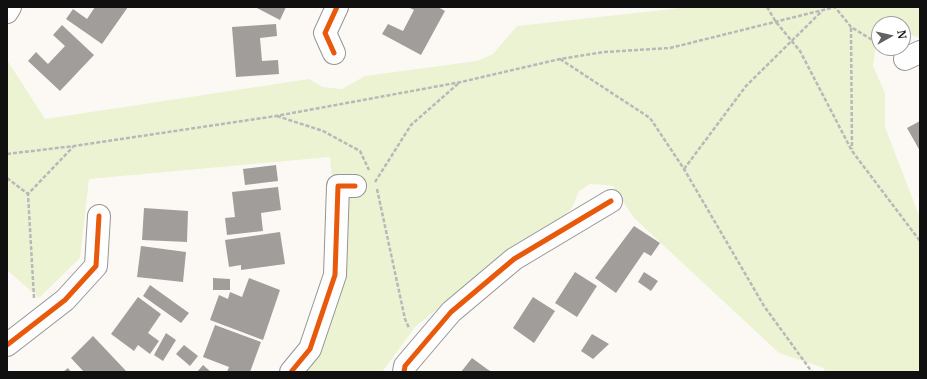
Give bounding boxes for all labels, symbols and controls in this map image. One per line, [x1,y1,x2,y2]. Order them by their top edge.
north arrow [871,16,911,56]
text: N [894,29,909,40]

